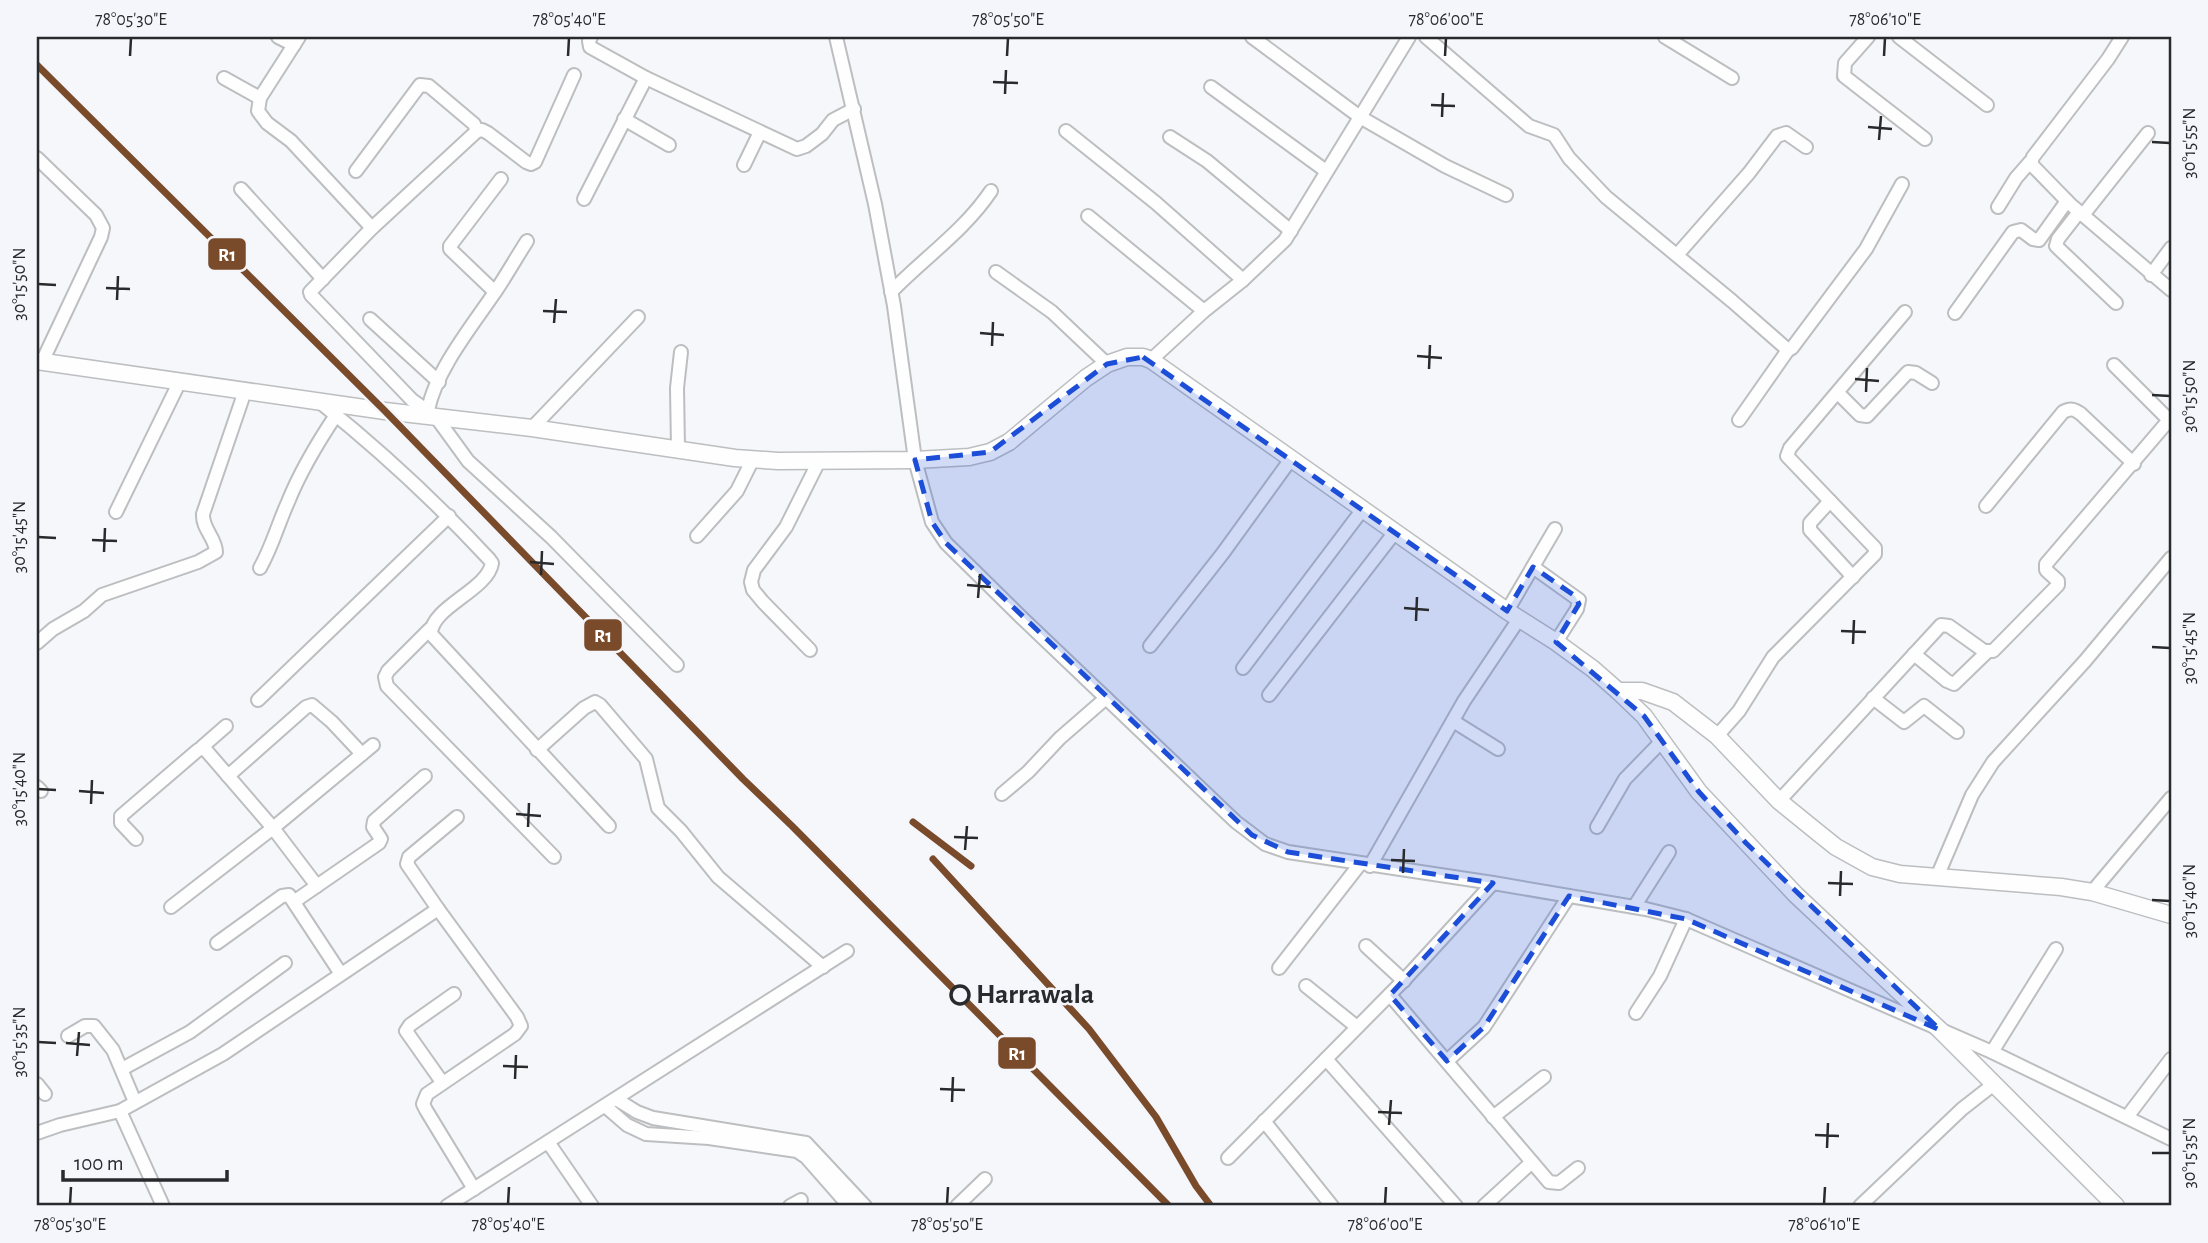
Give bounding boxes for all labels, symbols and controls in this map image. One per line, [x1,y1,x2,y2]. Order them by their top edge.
text: 78°05'30"E [95,11,167,29]
text: 78°05'40"E [532,11,606,29]
text: 78°05'50"E [972,11,1044,29]
text: 78°06'00"E [1409,11,1484,29]
text: 78°06'10"E [1849,11,1921,29]
text: 30°15'55"N [2181,107,2199,179]
line badge: R1 [207,237,247,271]
text: R1 [218,246,236,265]
text: 30°15'50"N [11,247,29,321]
text: 30°15'50"N [2181,359,2199,433]
text: 30°15'45"N [11,501,29,573]
text: 30°15'45"N [2181,612,2199,684]
line badge: R1 [583,618,623,652]
text: R1 [594,627,612,646]
text: 30°15'40"N [11,752,29,826]
text: 30°15'40"N [2181,864,2199,938]
place label: Harrawala [976,981,1094,1009]
marker: Harrawala [950,985,970,1005]
text: 30°15'35"N [11,1006,29,1078]
line badge: R1 [997,1036,1037,1070]
text: R1 [1008,1045,1026,1064]
text: 30°15'35"N [2181,1117,2199,1189]
scale bar [63,1138,228,1182]
text: 100 m [74,1153,124,1174]
text: 78°05'30"E [34,1216,106,1234]
text: 78°05'40"E [471,1216,545,1234]
text: 78°05'50"E [911,1216,983,1234]
text: 78°06'00"E [1348,1216,1423,1234]
text: 78°06'10"E [1788,1216,1860,1234]

